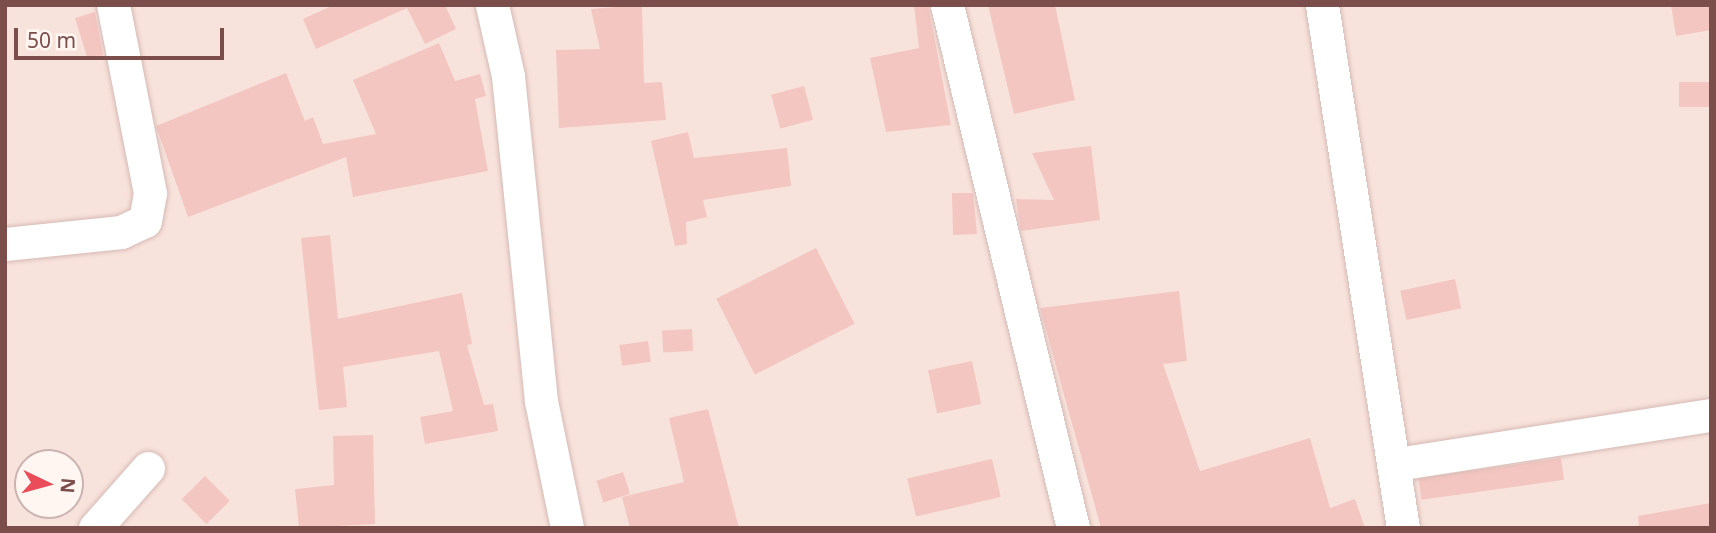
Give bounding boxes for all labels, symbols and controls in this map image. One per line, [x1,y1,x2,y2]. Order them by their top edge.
scale bar [18,14,228,58]
text: 50 m [27,26,76,54]
north arrow [14,449,84,519]
text: N [54,477,82,494]

